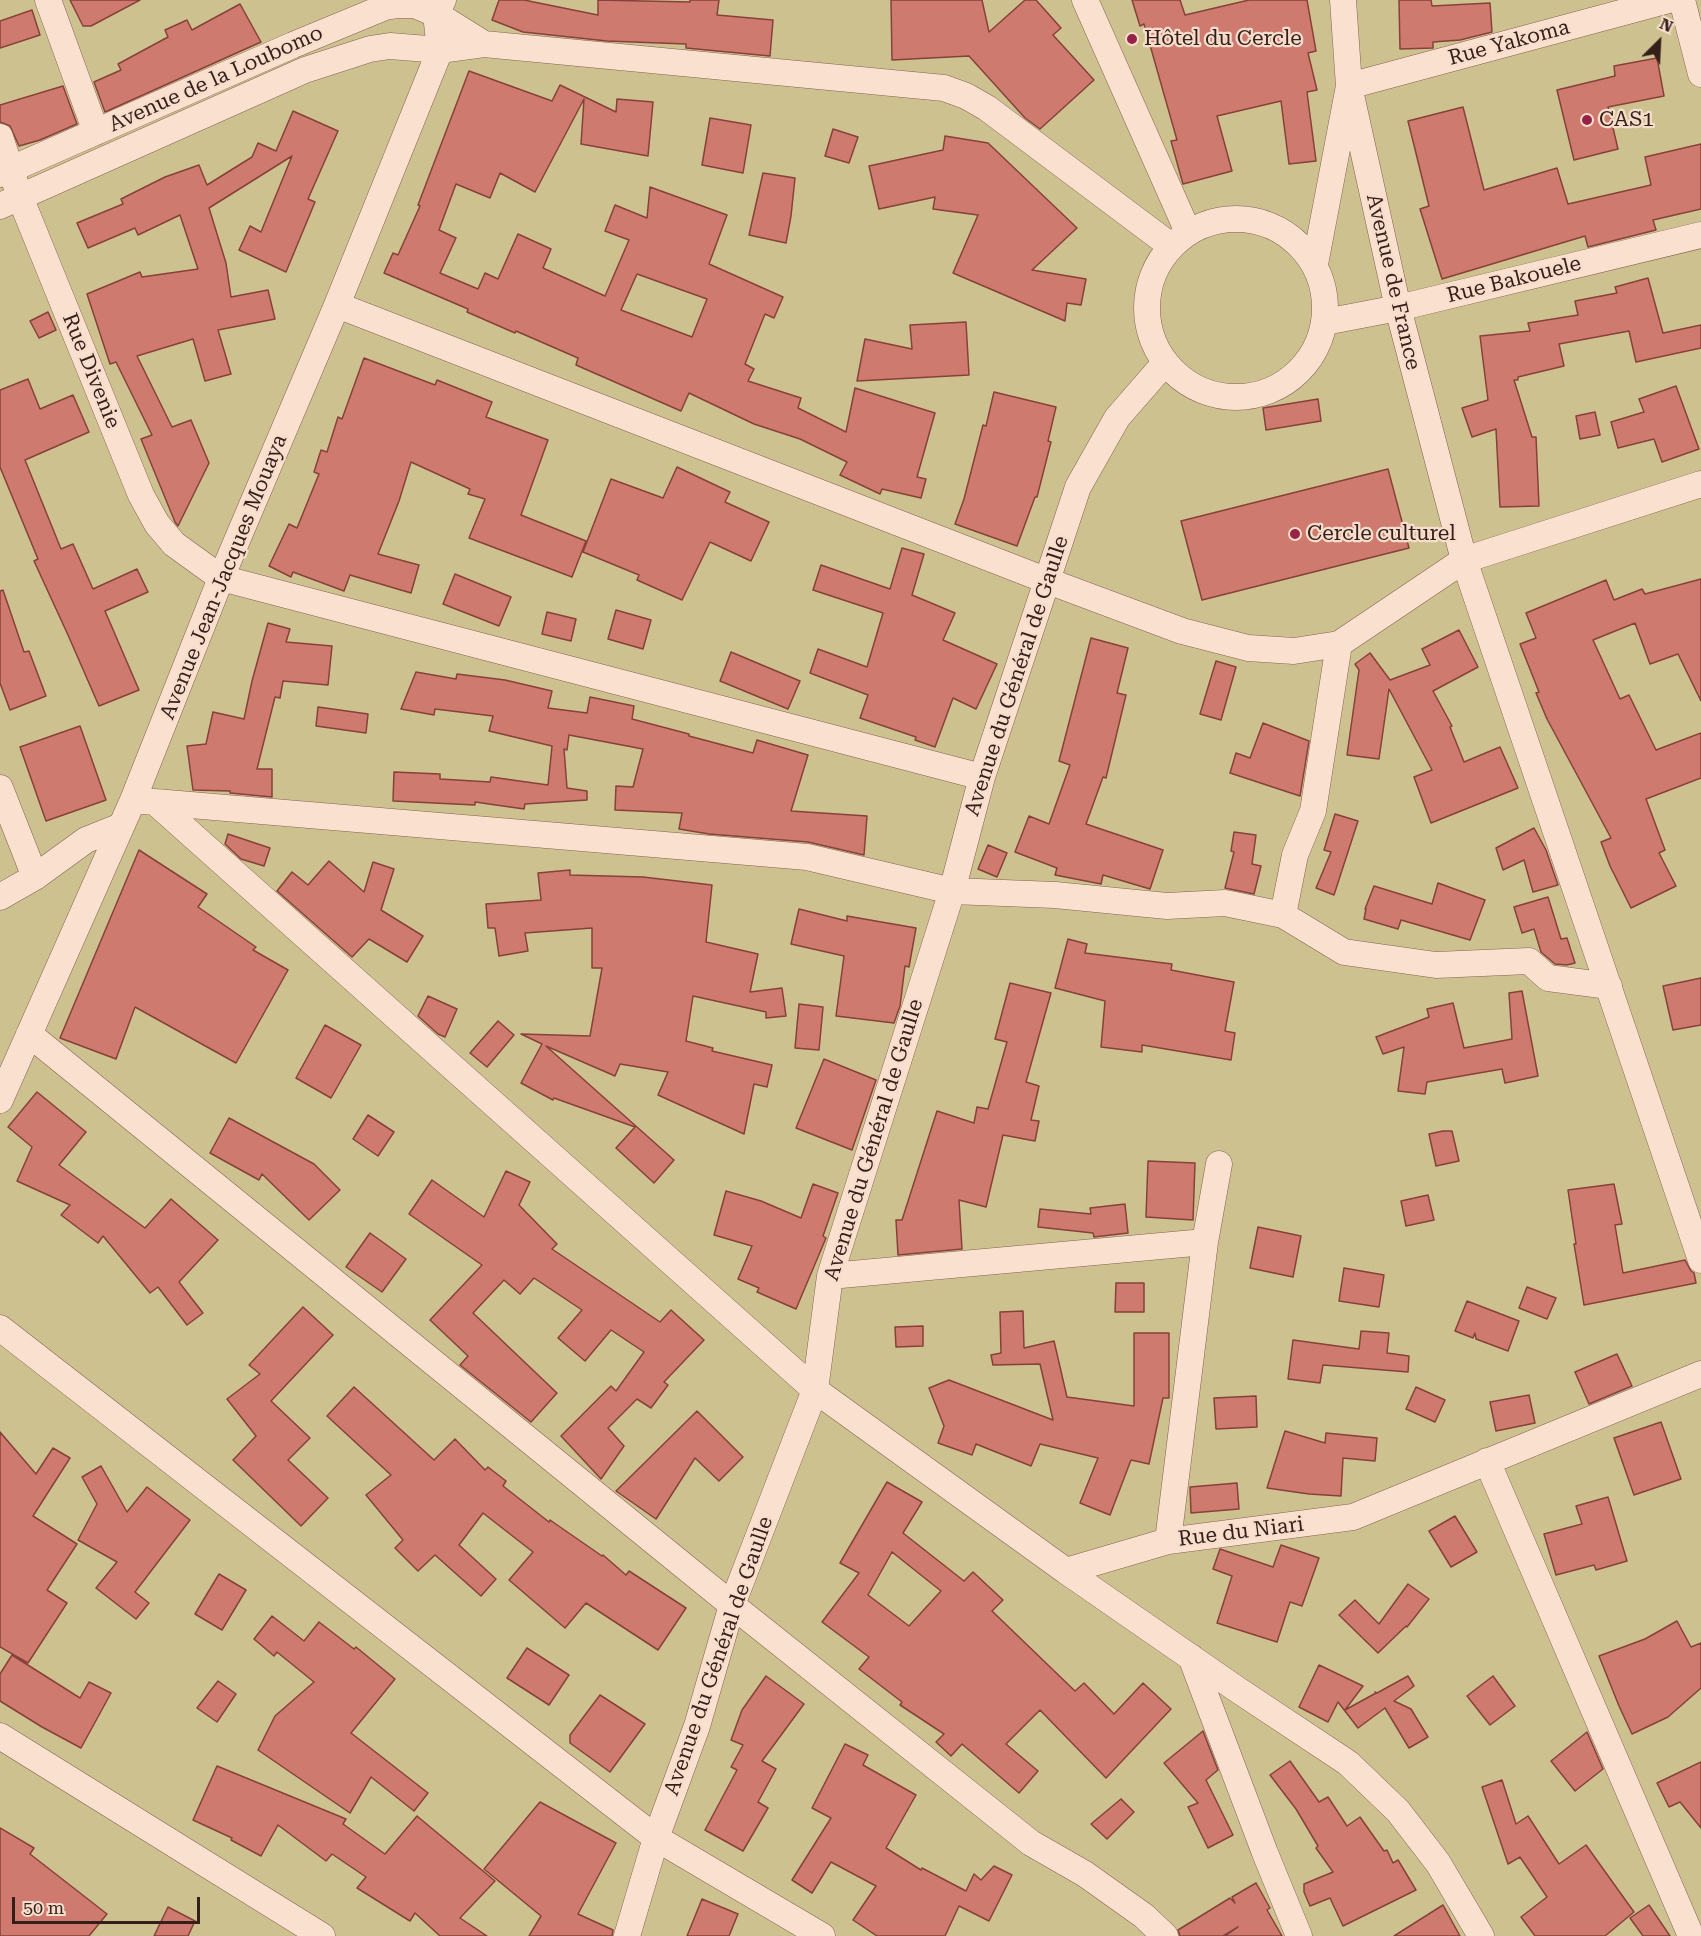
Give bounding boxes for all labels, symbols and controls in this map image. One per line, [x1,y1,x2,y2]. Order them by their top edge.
north arrow [1629,12,1689,72]
text: N [1657,14,1676,36]
street label: Rue Yakoma [1446,15,1572,71]
street label: Avenue de la Loubomo [105,20,327,138]
place label: Hôtel du Cercle [1144,26,1302,52]
marker: Hôtel du Cercle [1125,32,1139,46]
place label: CAS1 [1599,107,1654,133]
marker: CAS1 [1580,113,1594,127]
street label: Avenue de France [1360,192,1426,372]
street label: Rue Bakouele [1444,251,1584,309]
street label: Rue Divenie [56,310,126,432]
street label: Avenue Jean-Jacques Mouaya [155,431,293,723]
place label: Cercle culturel [1307,521,1456,547]
marker: Cercle culturel [1288,527,1302,541]
street label: Avenue du Général de Gaulle [960,533,1074,819]
street label: Avenue du Général de Gaulle [819,996,929,1284]
street label: Rue du Niari [1177,1512,1305,1552]
street label: Avenue du Général de Gaulle [659,1513,779,1799]
scale bar [15,1885,202,1923]
text: 50 m [23,1897,64,1918]

